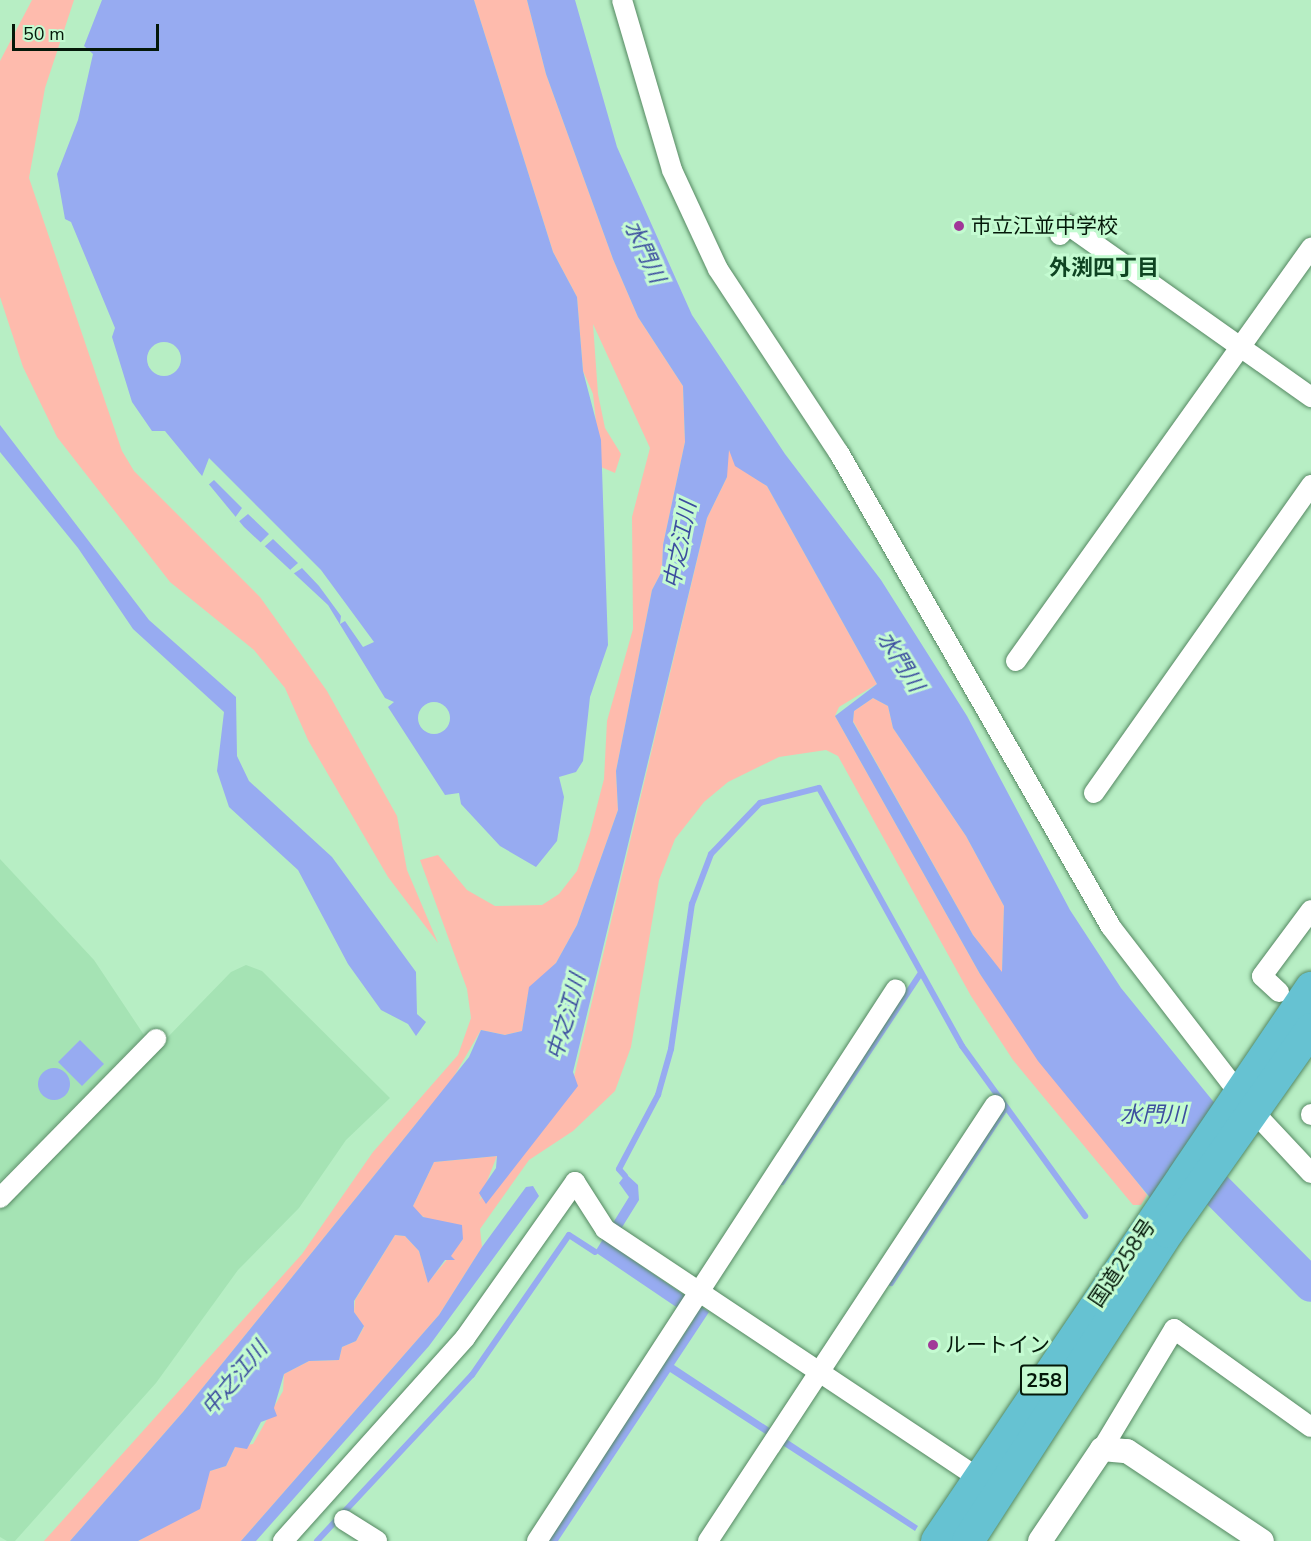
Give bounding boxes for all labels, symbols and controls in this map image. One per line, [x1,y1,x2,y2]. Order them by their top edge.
scale bar [15,12,162,50]
text: 50 m [23,22,65,46]
place label: 市立江並中学校 [971,213,1118,239]
water label: 水門川 [618,217,670,287]
marker: 市立江並中学校 [952,219,966,233]
district label: 外渕四丁目 [1049,256,1159,282]
water label: 中之江川 [660,499,702,591]
water label: 水門川 [871,627,929,697]
water label: 中之江川 [542,971,592,1063]
water label: 水門川 [1120,1103,1186,1129]
street label: 国道258号 [1083,1214,1161,1312]
place label: ルートイン [945,1332,1050,1358]
water label: 中之江川 [197,1337,273,1421]
marker: ルートイン [926,1338,940,1352]
road number: 258 [1020,1363,1068,1397]

